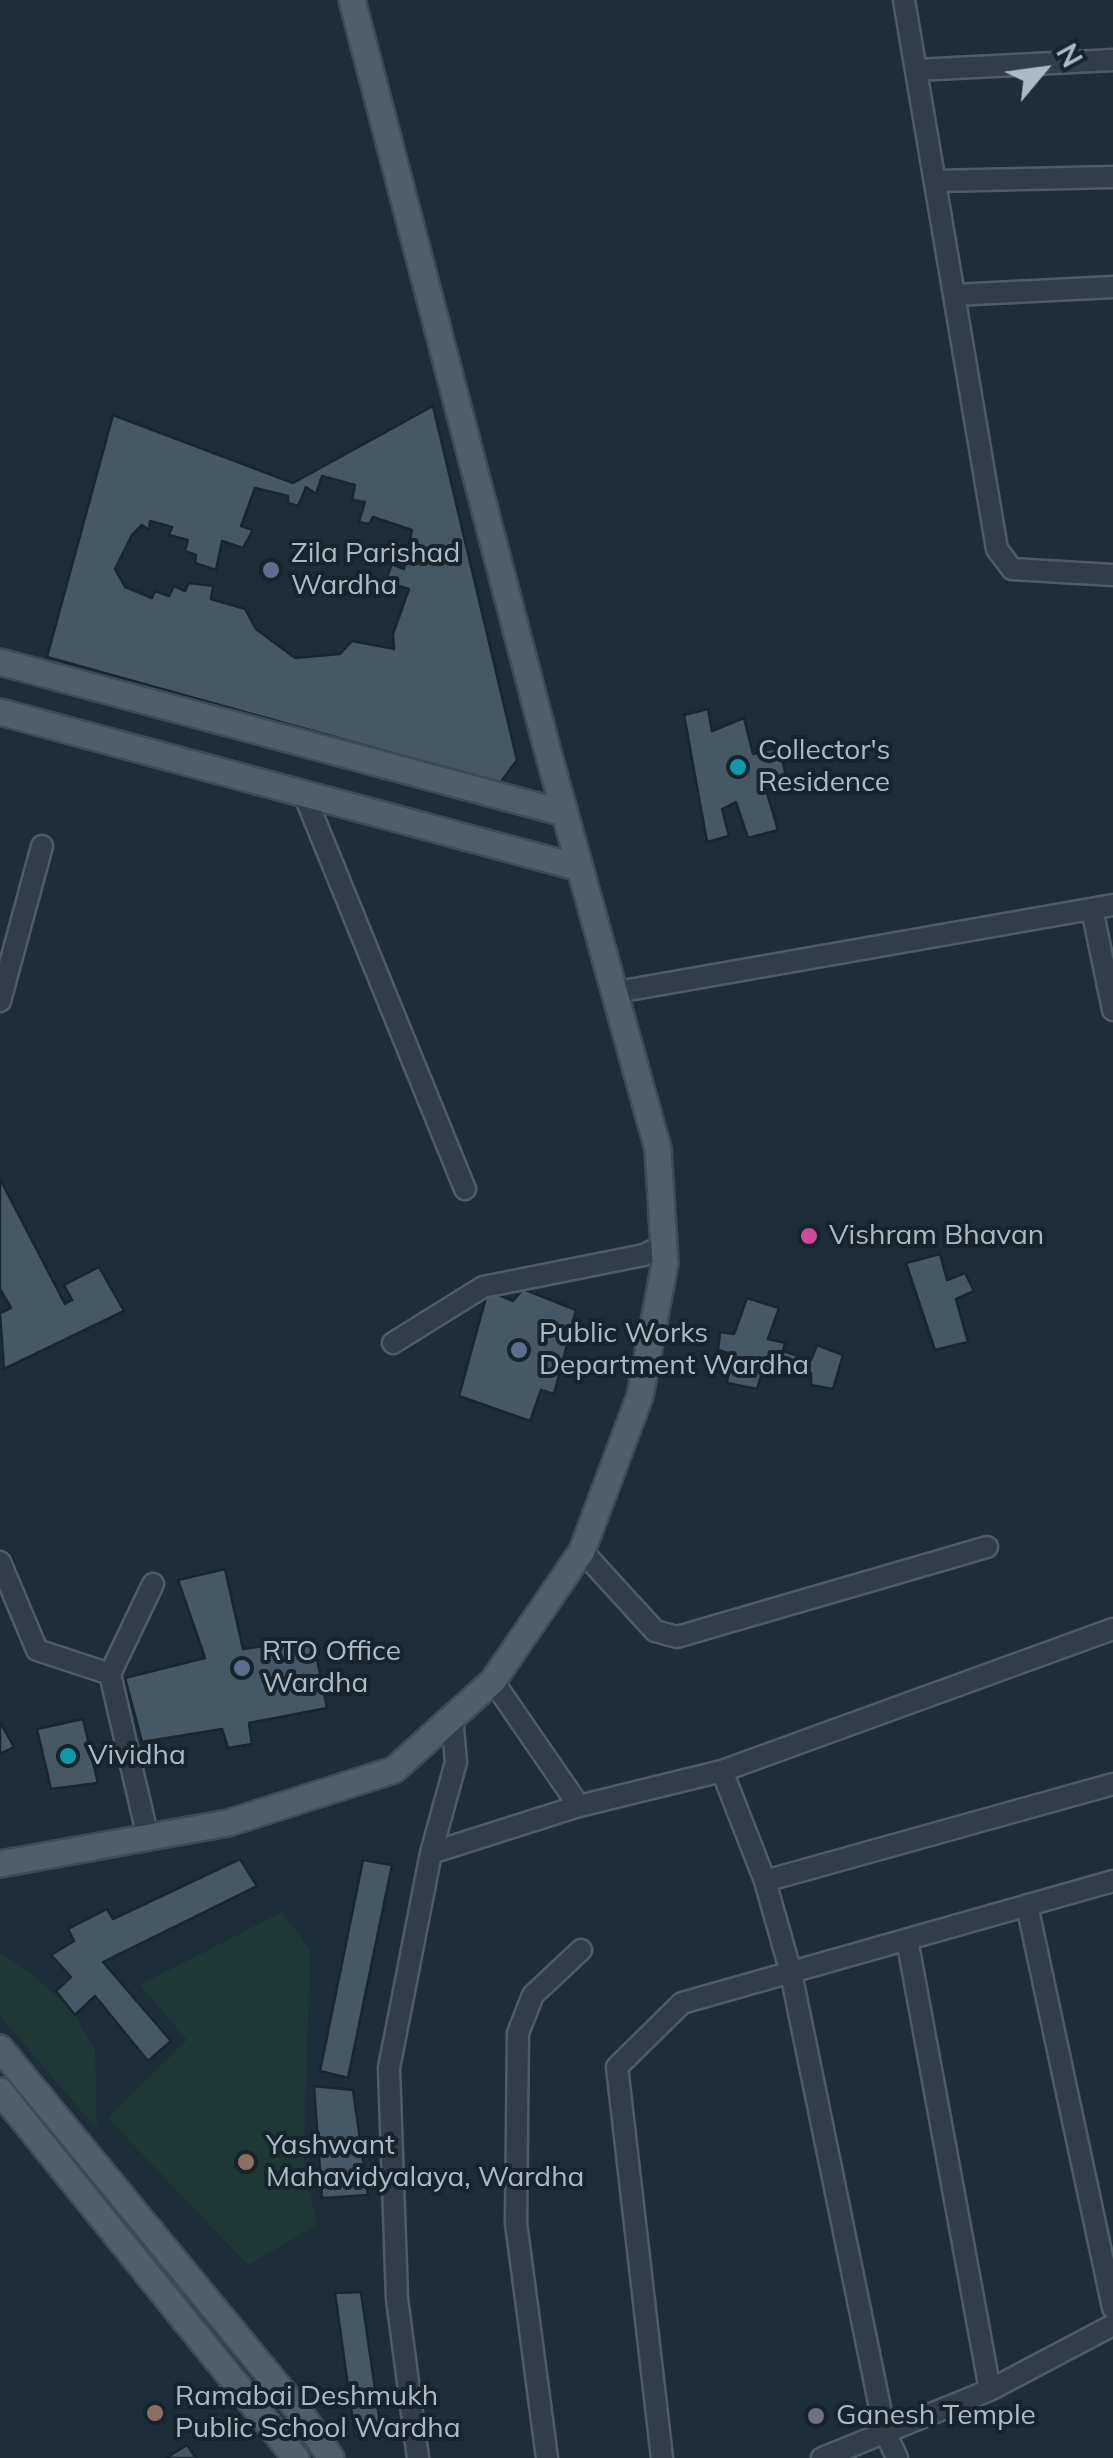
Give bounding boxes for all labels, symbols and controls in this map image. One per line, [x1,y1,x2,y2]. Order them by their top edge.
north arrow [993,20,1093,120]
text: N [1049,37,1090,73]
place label: Zila Parishad Wardha [291,537,460,603]
marker: Zila Parishad Wardha [260,559,282,581]
place label: Collector's Residence [758,734,890,800]
marker: Collector's Residence [727,756,749,778]
place label: Vishram Bhavan [829,1219,1044,1253]
marker: Vishram Bhavan [798,1225,820,1247]
place label: Public Works Department Wardha [539,1317,809,1383]
marker: Public Works Department Wardha [508,1339,530,1361]
place label: RTO Office Wardha [262,1635,401,1701]
marker: RTO Office Wardha [231,1657,253,1679]
place label: Vividha [88,1739,186,1773]
marker: Vividha [57,1745,79,1767]
place label: Yashwant Mahavidyalaya, Wardha [266,2129,584,2195]
marker: Yashwant Mahavidyalaya, Wardha [235,2151,257,2173]
place label: Ramabai Deshmukh Public School Wardha [175,2380,460,2446]
place label: Ganesh Temple [836,2399,1036,2433]
marker: Ramabai Deshmukh Public School Wardha [144,2402,166,2424]
marker: Ganesh Temple [805,2405,827,2427]

